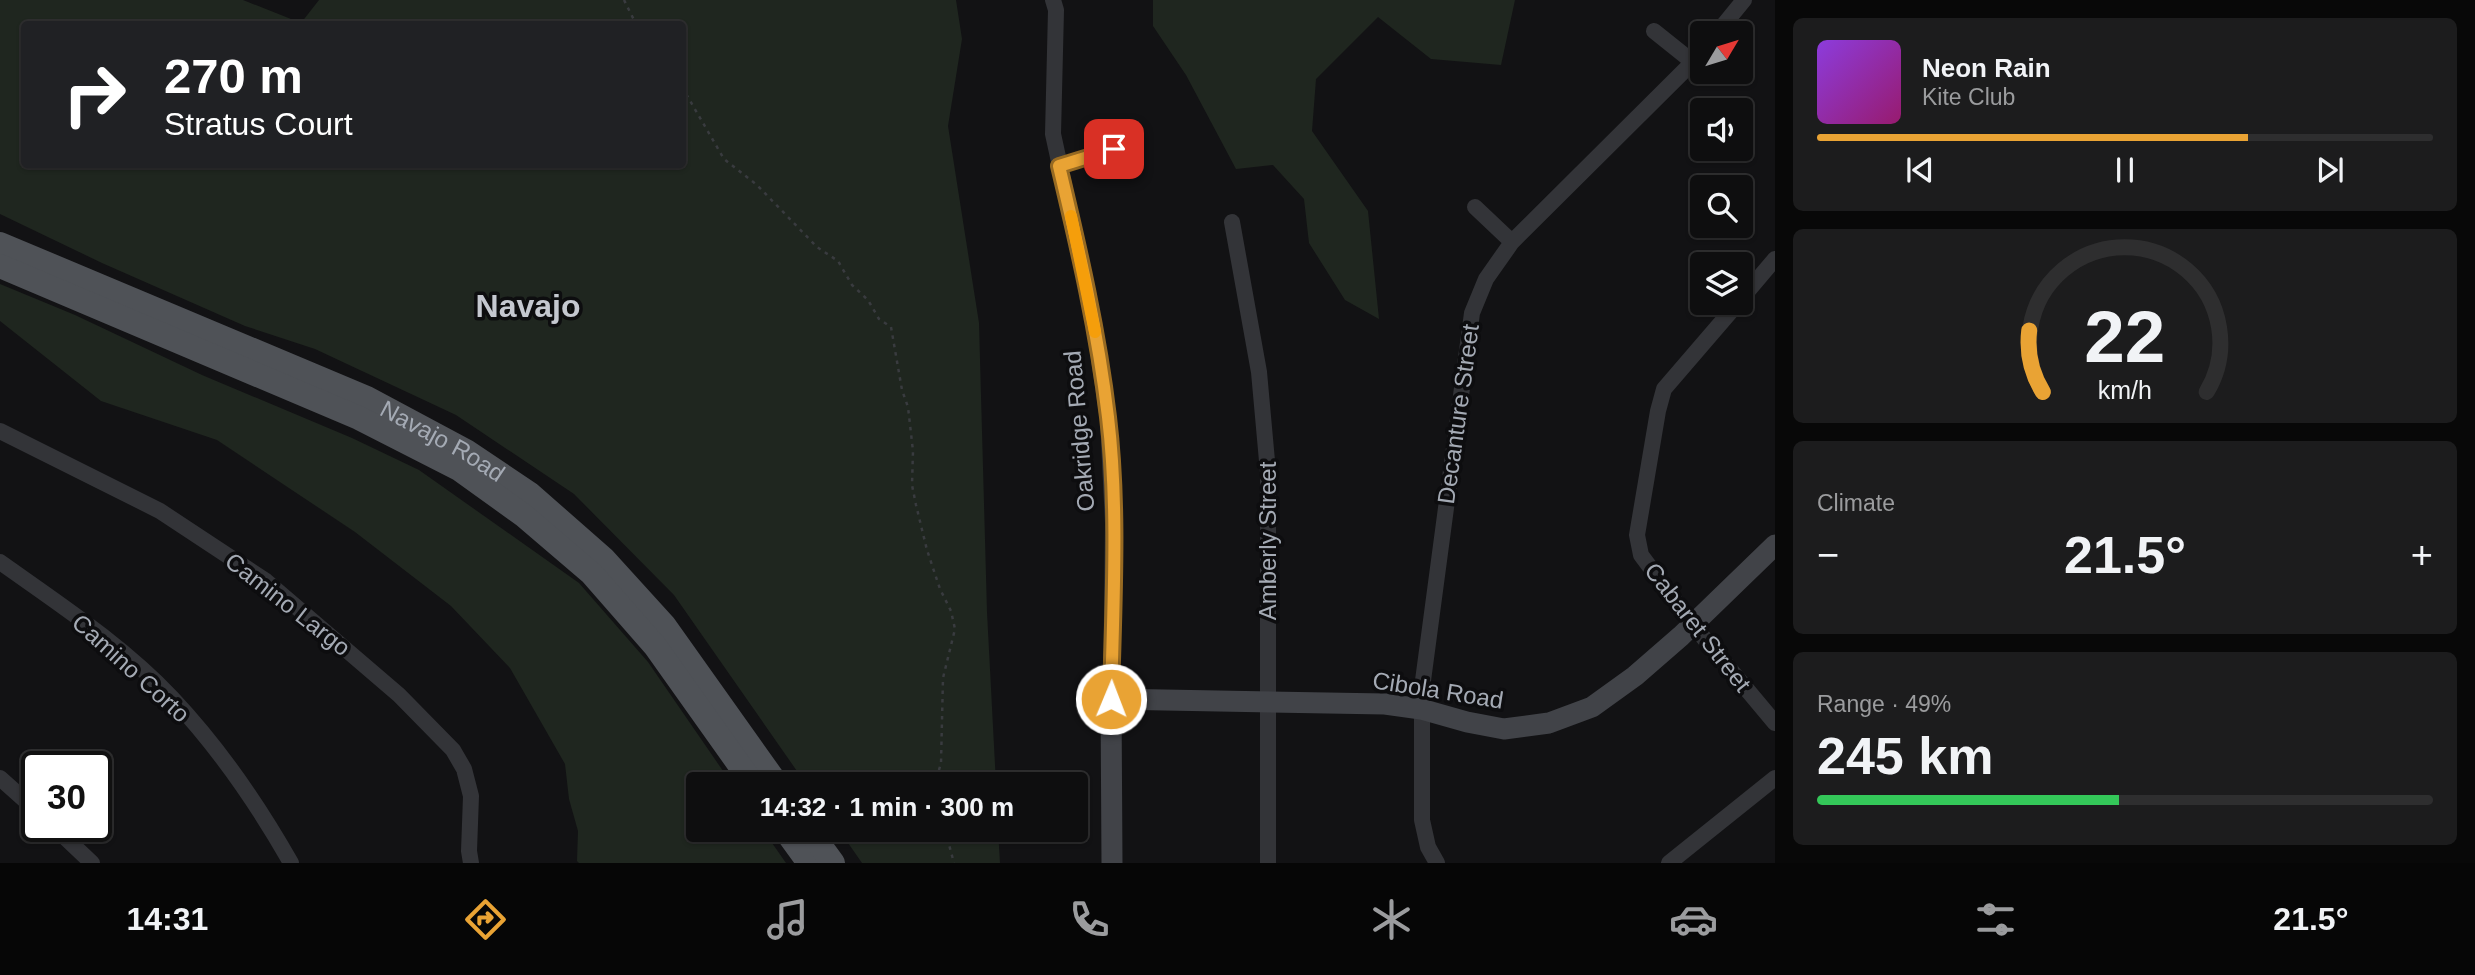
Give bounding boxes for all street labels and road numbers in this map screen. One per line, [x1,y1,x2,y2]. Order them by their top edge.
street label: Decanture Street [1432,322,1484,506]
street label: Oakridge Road [1059,349,1099,513]
street label: Navajo Road [376,394,510,487]
street label: Amberly Street [1254,461,1281,620]
street label: Camino Largo [220,547,356,661]
street label: Cabaret Street [1639,557,1757,697]
street label: Camino Corto [67,608,195,728]
street label: Cibola Road [1371,666,1505,714]

